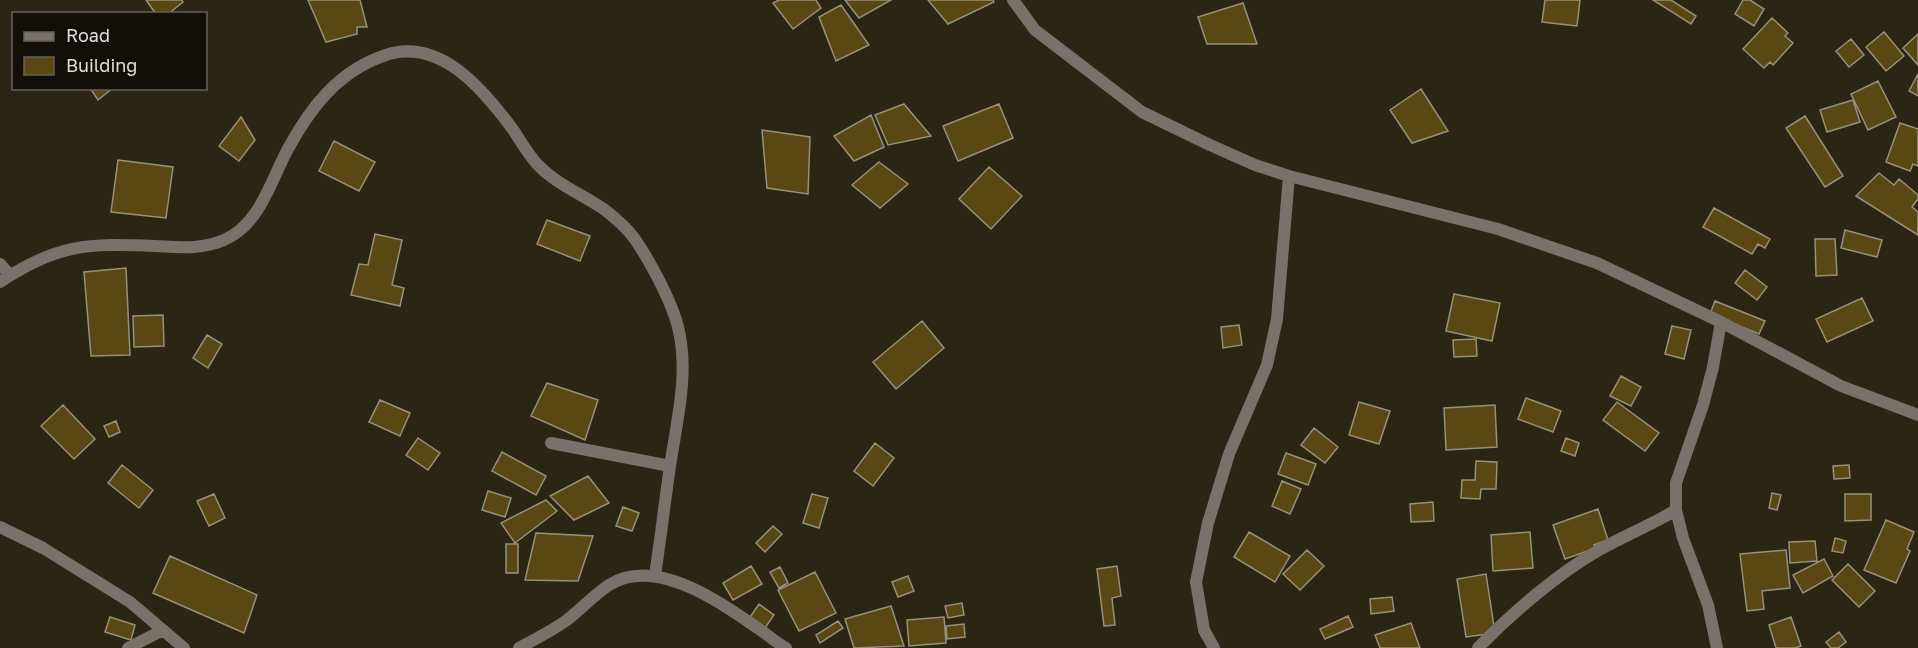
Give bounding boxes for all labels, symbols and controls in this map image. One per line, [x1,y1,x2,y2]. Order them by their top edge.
legend [12,12,207,90]
text: Road [66,24,110,46]
text: Building [66,54,137,76]

